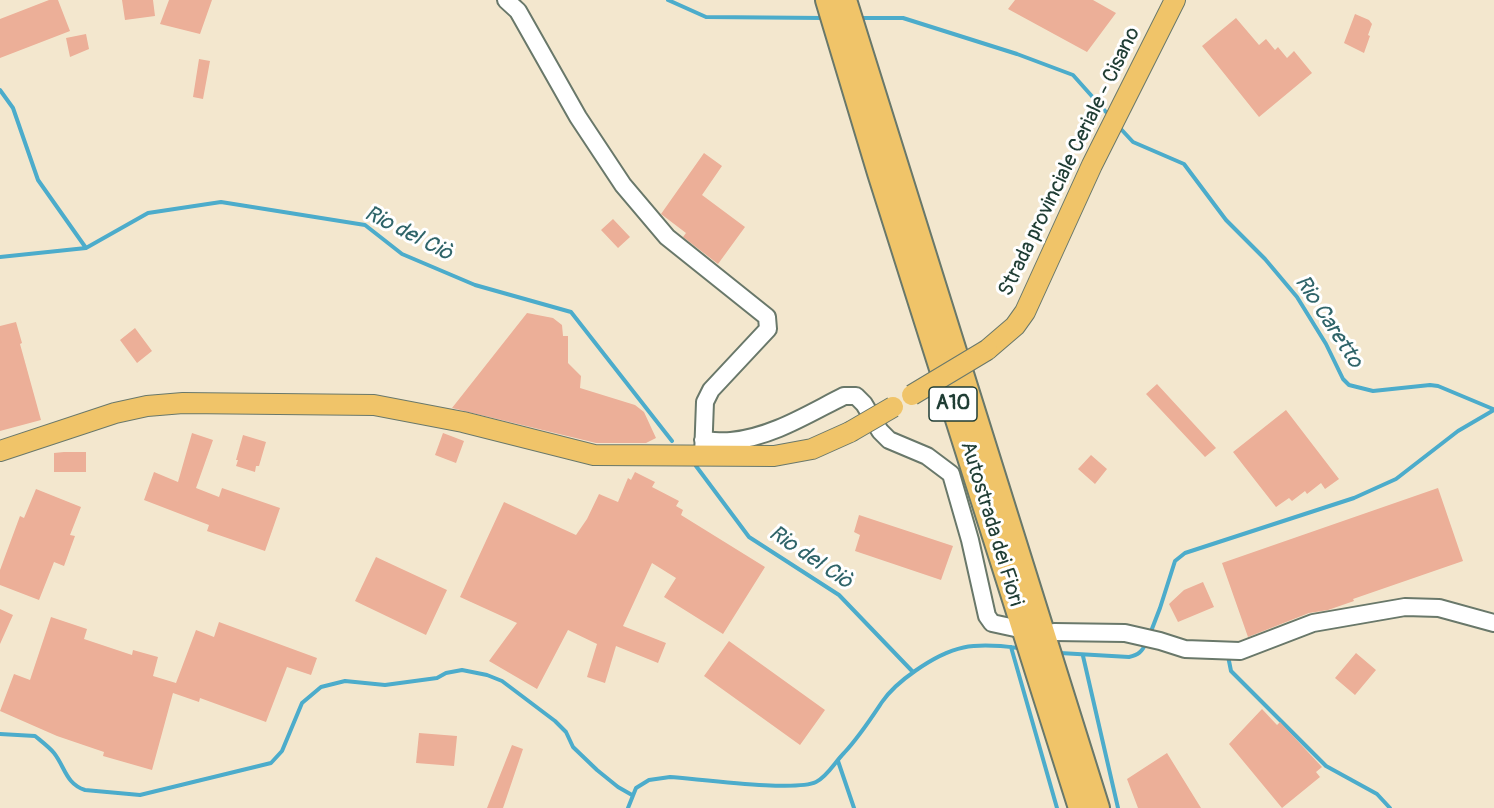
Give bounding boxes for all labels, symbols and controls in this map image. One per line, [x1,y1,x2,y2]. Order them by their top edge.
street label: Strada provinciale Ceriale - Cisano [994,23,1146,301]
water label: Rio del Ciò [360,201,456,267]
water label: Rio Caretto [1288,271,1368,373]
road number: A10 [929,387,977,421]
street label: Autostrada dei Fiori [954,439,1028,609]
water label: Rio del Ciò [763,521,857,595]

